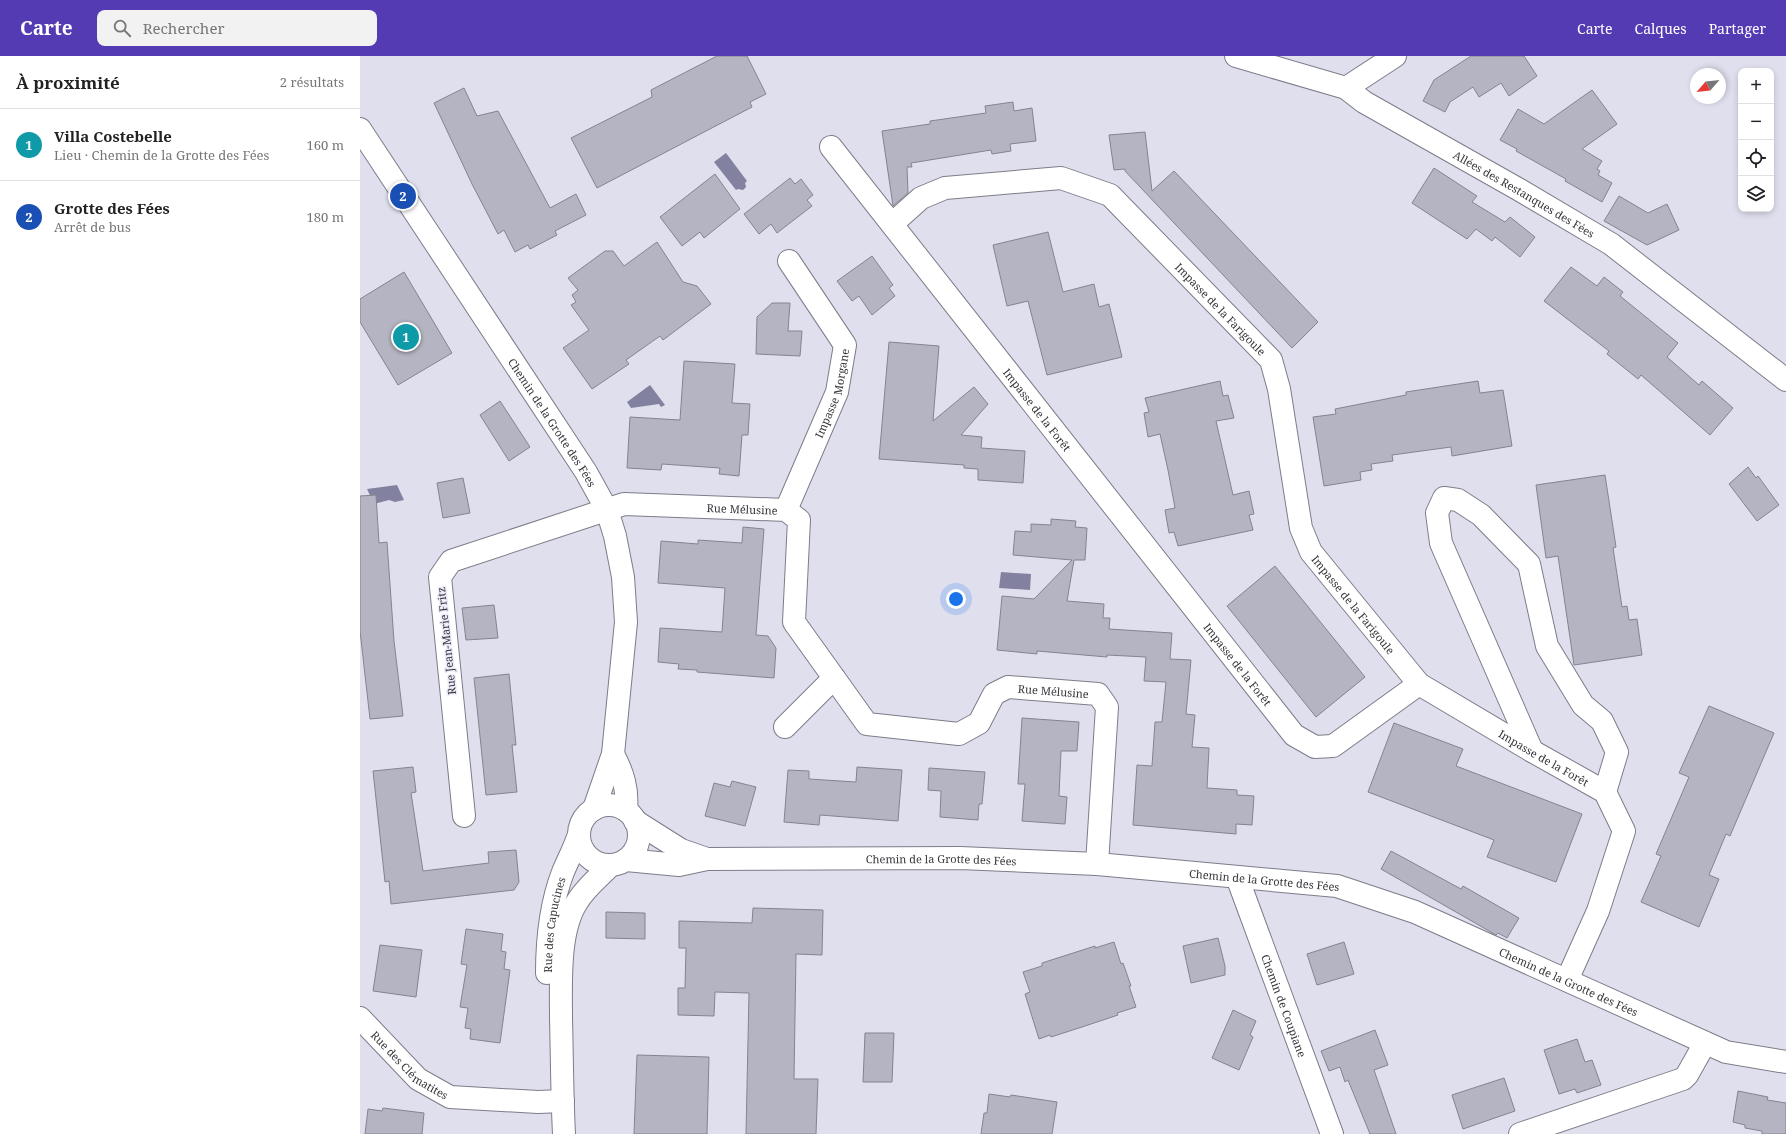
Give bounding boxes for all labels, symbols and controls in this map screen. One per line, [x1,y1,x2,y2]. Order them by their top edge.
search box [97,10,377,46]
text: Carte [20,15,73,41]
icon: search [111,17,133,39]
text: Rechercher [143,18,224,38]
text: Carte [1577,19,1613,38]
text: Calques [1635,19,1687,38]
text: Partager [1709,19,1766,38]
north arrow [1690,68,1726,104]
map controls [1738,68,1774,212]
button: + [1738,68,1774,104]
text: À proximité [16,71,120,94]
text: 2 résultats [280,73,344,91]
button: − [1738,104,1774,140]
text: Villa Costebelle [54,126,172,146]
text: 1 [25,136,33,154]
text: 160 m [307,136,344,154]
button: locate [1738,140,1774,176]
text: Lieu · Chemin de la Grotte des Fées [54,146,269,164]
street label: Allées des Restanques des Fées [1451,147,1598,240]
button: layers [1738,176,1774,212]
pin: 2 [390,181,416,211]
text: Grotte des Fées [54,198,170,218]
text: 2 [25,208,33,226]
text: 180 m [307,208,344,226]
text: Arrêt de bus [54,218,131,236]
street label: Impasse de la Farigoule [1172,259,1270,358]
pin: 1 [393,322,419,352]
street label: Impasse Morgane [811,347,852,440]
street label: Chemin de la Grotte des Fées [505,355,600,489]
street label: Impasse de la Forêt [1000,365,1075,454]
street label: Rue Mélusine [706,500,778,517]
street label: Impasse de la Farigoule [1309,552,1399,657]
street label: Rue Jean-Marie Fritz [433,586,459,696]
your location [946,589,966,609]
street label: Impasse de la Forêt [1201,619,1275,709]
street label: Rue Mélusine [1017,680,1090,701]
street label: Impasse de la Forêt [1496,726,1592,789]
street label: Chemin de la Grotte des Fées [866,850,1017,868]
street label: Chemin de la Grotte des Fées [1189,865,1340,894]
street label: Rue des Capucines [539,874,568,973]
street label: Chemin de la Grotte des Fées [1497,943,1641,1019]
street label: Chemin de Coupiane [1259,952,1310,1059]
street label: Rue des Clématites [368,1027,451,1102]

